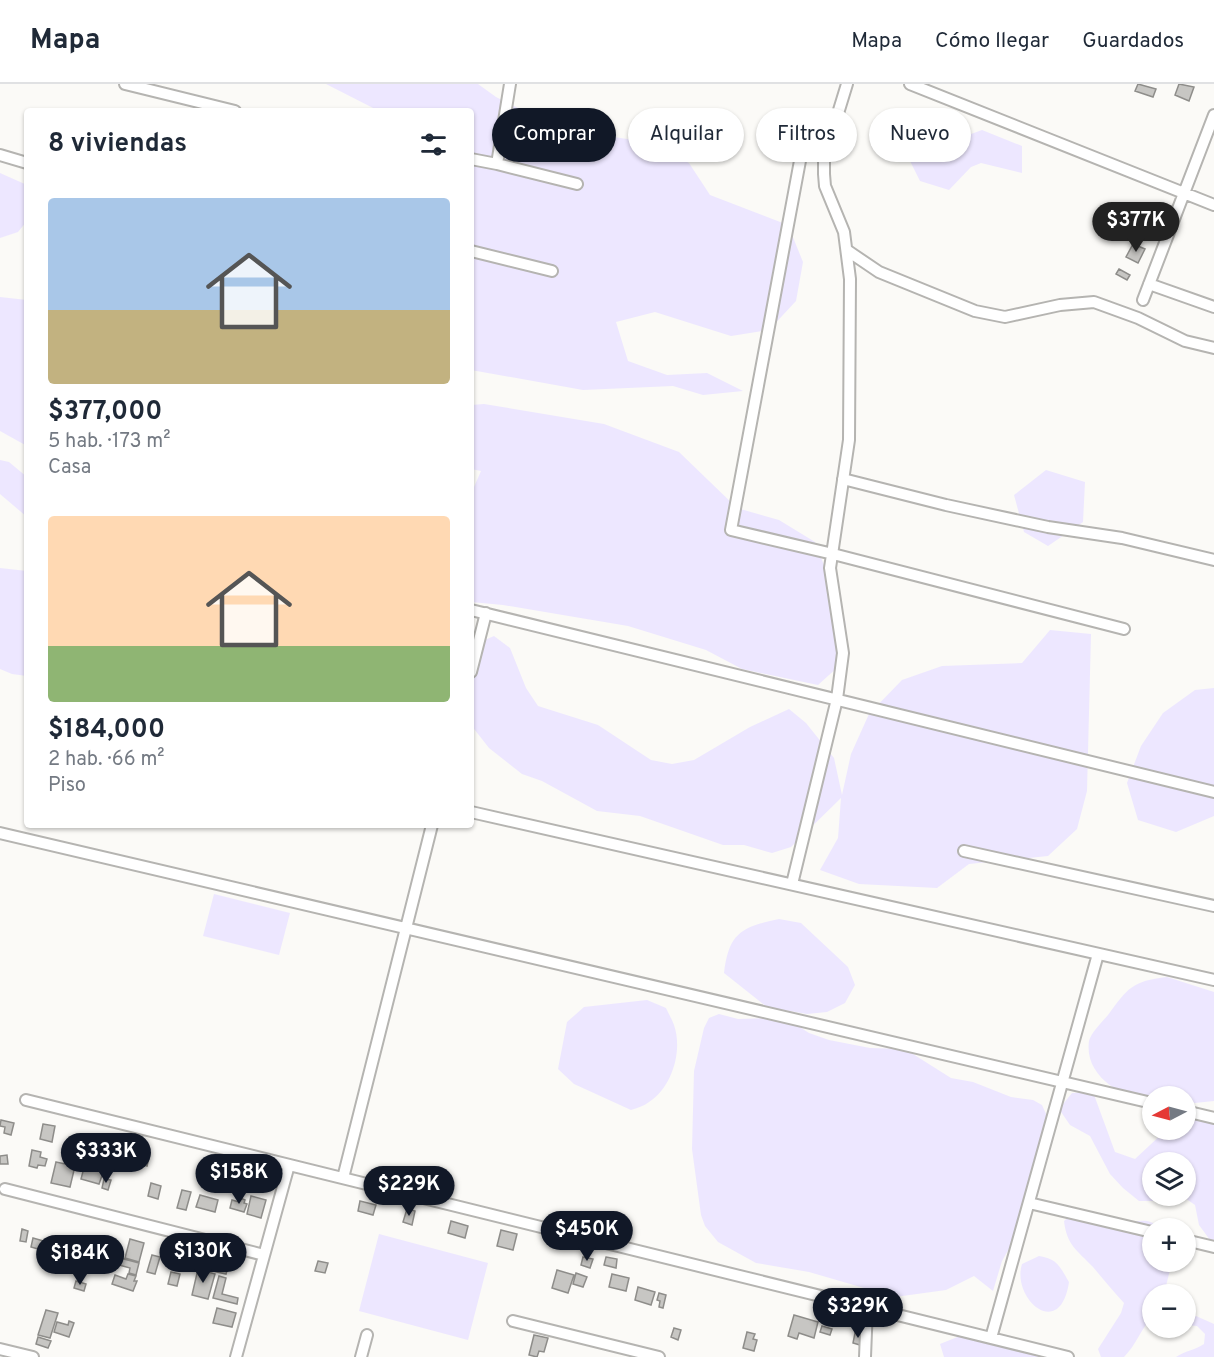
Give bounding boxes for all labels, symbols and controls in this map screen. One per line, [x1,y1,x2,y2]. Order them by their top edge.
text: Mapa [30,23,100,59]
text: Mapa [851,28,902,55]
text: Cómo llegar [935,28,1049,55]
text: Guardados [1082,28,1184,55]
chip: Comprar [492,108,616,162]
chip: Alquilar [628,108,744,162]
chip: Filtros [756,108,857,162]
chip: Nuevo [869,108,971,162]
text: 8 viviendas [48,128,187,161]
icon: filters [417,128,450,161]
pin: $377K [1094,202,1178,253]
text: $377K [1106,208,1166,234]
icon: home [195,237,303,345]
text: $377,000 [48,396,162,429]
text: 5 hab. · 173 m² [48,429,170,455]
text: Casa [48,455,91,481]
icon: home [195,555,303,663]
text: $184,000 [48,714,165,747]
text: 2 hab. · 66 m² [48,747,165,773]
text: Piso [48,773,86,799]
north arrow [1142,1086,1196,1140]
map controls [1142,1086,1196,1338]
pin: $333K [64,1133,148,1184]
text: $333K [75,1139,137,1165]
button: layers [1142,1152,1196,1206]
pin: $158K [197,1154,281,1205]
text: $158K [210,1160,268,1186]
pin: $229K [367,1166,451,1217]
text: $229K [378,1172,440,1198]
pin: $450K [545,1211,629,1262]
text: $450K [555,1217,619,1243]
button: + [1142,1218,1196,1272]
pin: $130K [161,1233,245,1284]
pin: $184K [38,1235,122,1286]
text: $130K [173,1239,233,1265]
text: $184K [50,1241,110,1267]
button: − [1142,1284,1196,1338]
pin: $329K [816,1288,900,1339]
text: $329K [827,1294,889,1320]

